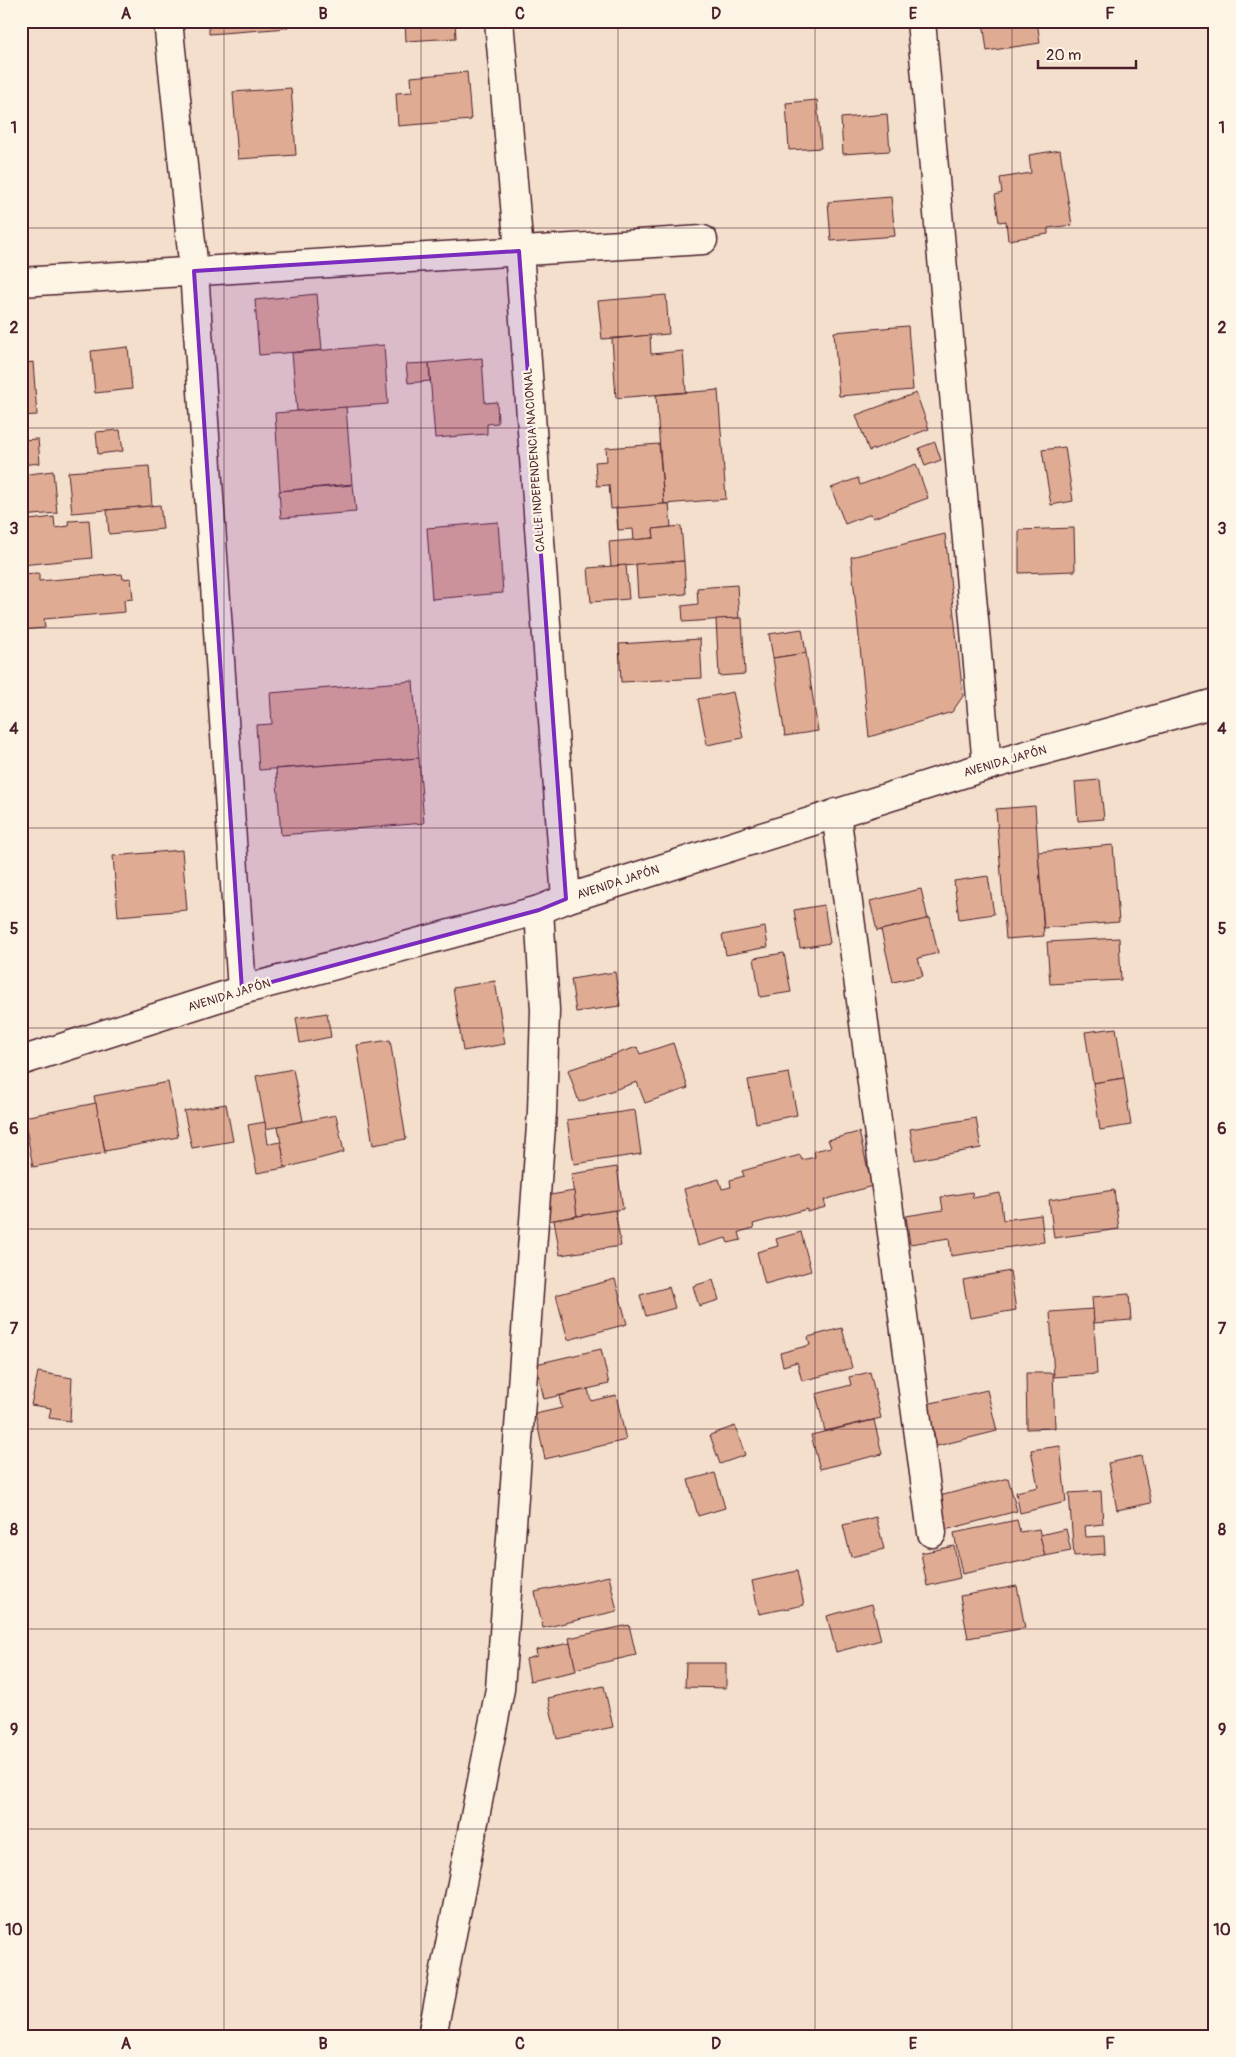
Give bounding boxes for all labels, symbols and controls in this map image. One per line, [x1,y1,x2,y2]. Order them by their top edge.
text: A [121,4,132,24]
text: B [318,4,328,24]
text: C [515,4,525,24]
text: D [711,4,721,24]
text: E [909,4,918,24]
text: F [1105,4,1115,24]
scale bar [1038,38,1136,70]
text: 20 m [1046,46,1081,65]
text: 1 [11,118,17,138]
text: 1 [1219,118,1225,138]
text: 2 [10,318,19,338]
text: 2 [1218,318,1227,338]
street label: CALLE INDEPENDENCIA NACIONAL [521,367,548,552]
text: 3 [10,519,19,539]
text: 3 [1218,519,1227,539]
text: 4 [9,719,19,739]
text: 4 [1217,719,1227,739]
street label: AVENIDA JAPÓN [962,742,1048,780]
street label: AVENIDA JAPÓN [575,861,661,903]
text: 5 [10,919,19,939]
text: 5 [1218,919,1227,939]
street label: AVENIDA JAPÓN [186,975,272,1015]
text: 6 [9,1119,19,1139]
text: 6 [1217,1119,1227,1139]
text: 7 [10,1319,19,1339]
text: 7 [1218,1319,1227,1339]
text: 8 [10,1520,18,1540]
text: 8 [1218,1520,1226,1540]
text: 9 [10,1720,18,1740]
text: 9 [1218,1720,1226,1740]
text: 10 [5,1920,23,1940]
text: 10 [1213,1920,1231,1940]
text: A [121,2034,132,2054]
text: B [318,2034,328,2054]
text: C [515,2034,525,2054]
text: D [711,2034,721,2054]
text: E [909,2034,918,2054]
text: F [1105,2034,1115,2054]

